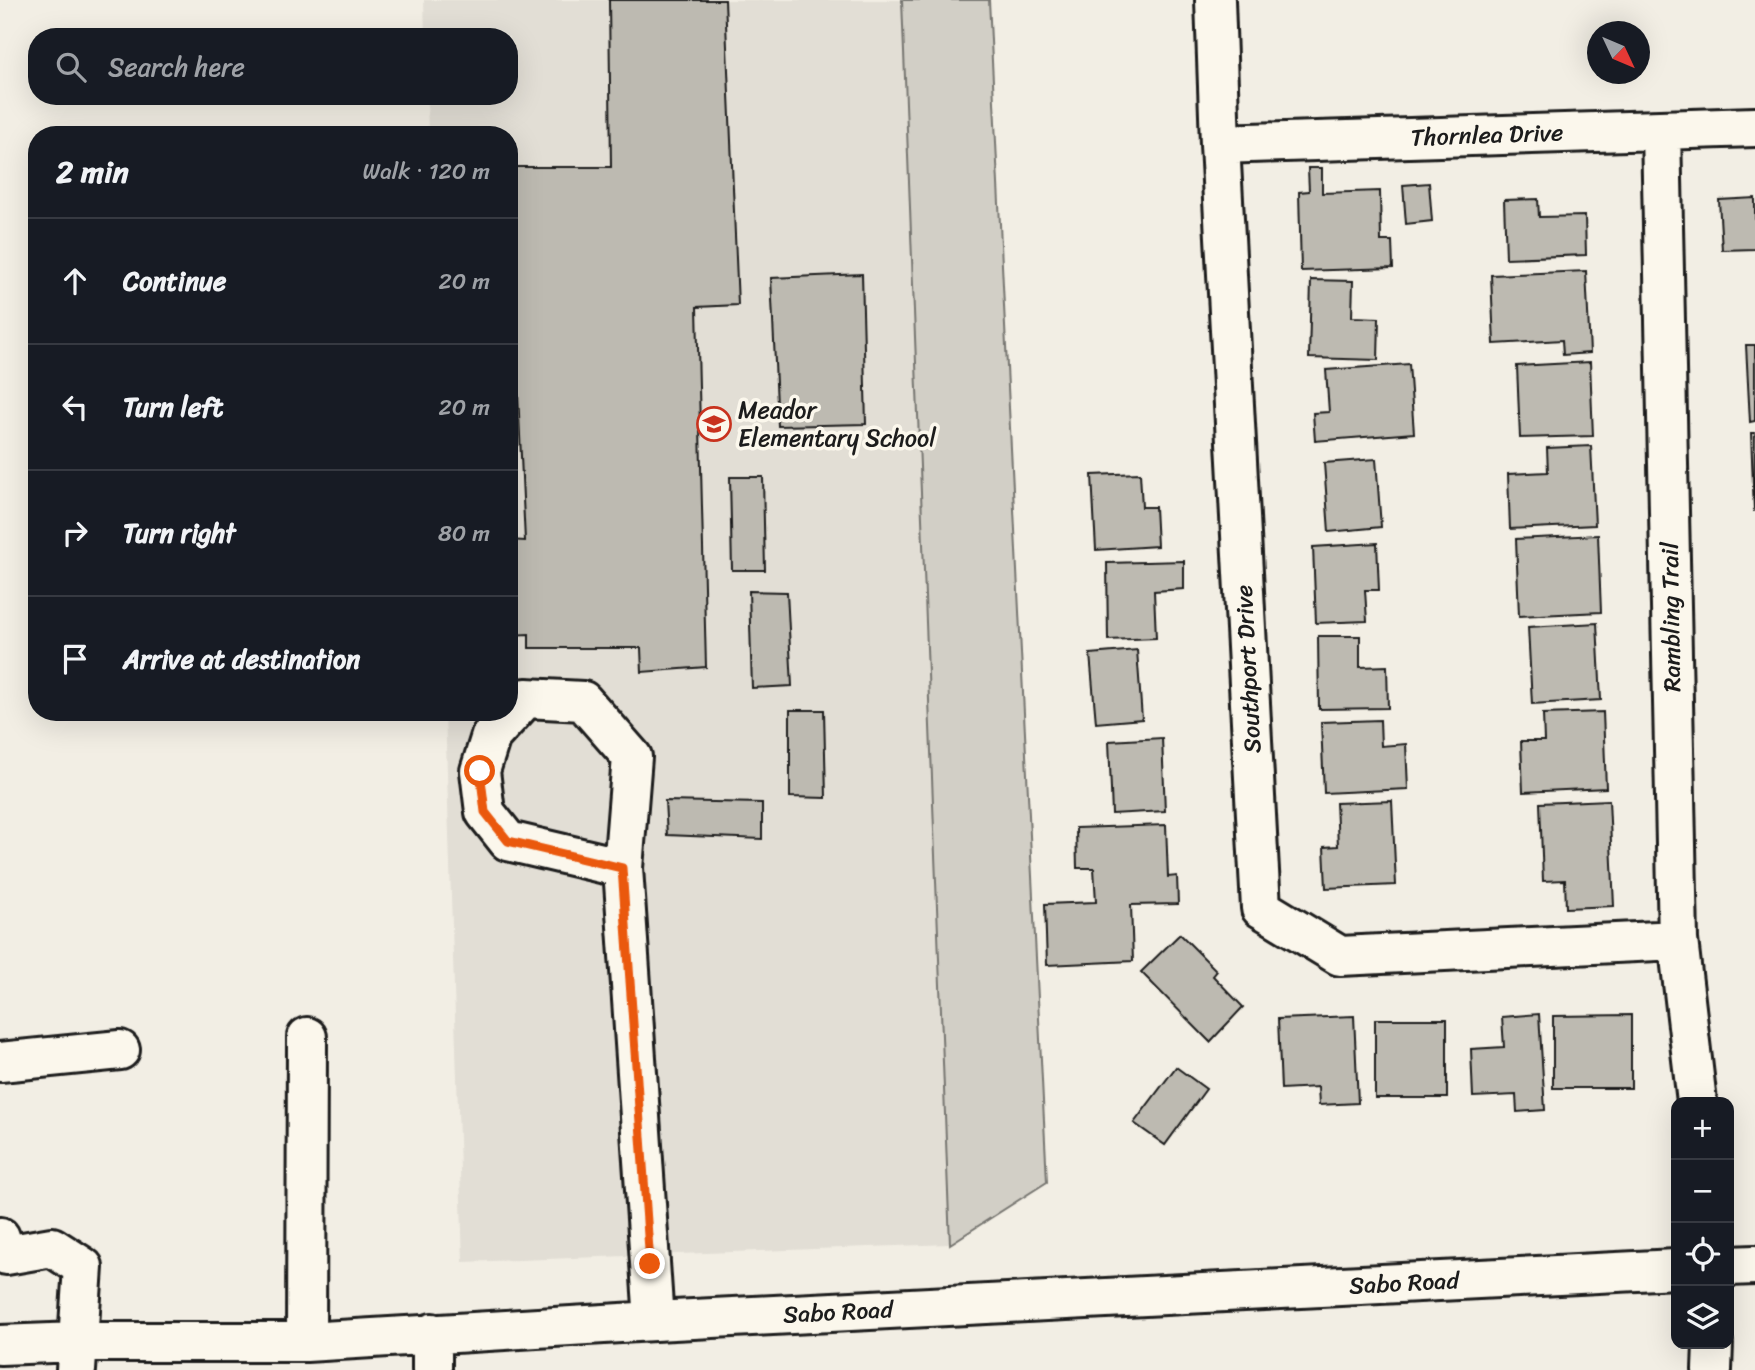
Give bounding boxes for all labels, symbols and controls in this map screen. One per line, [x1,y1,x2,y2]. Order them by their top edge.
north arrow [1587,21,1650,84]
search box [28,28,518,105]
text: Search here [108,44,245,90]
icon: search [52,48,90,86]
street label: Thornlea Drive [1410,111,1564,159]
text: 2 min [56,145,129,199]
text: Walk · 120 m [363,151,490,192]
text: Continue [123,258,226,304]
text: 20 m [439,261,490,302]
icon: ahead [56,262,94,300]
text: Turn left [123,384,223,430]
text: 20 m [439,387,490,428]
icon: left [56,388,94,426]
place label: Meador Elementary School [738,389,937,459]
school or university icon: Meador Elementary School [695,405,733,443]
text: Turn right [123,510,236,556]
text: 80 m [438,513,490,554]
icon: right [56,514,94,552]
street label: Rambling Trail [1649,541,1693,692]
street label: Southport Drive [1223,584,1273,754]
text: Arrive at destination [123,636,360,682]
icon: arrive [56,640,94,678]
route start [464,755,495,786]
map controls [1671,1097,1734,1349]
button: + [1671,1097,1734,1160]
button: − [1671,1160,1734,1223]
button: locate [1671,1223,1734,1286]
route end [634,1248,665,1279]
street label: Sabo Road [1348,1259,1461,1307]
button: layers [1671,1286,1734,1349]
street label: Sabo Road [782,1288,895,1336]

